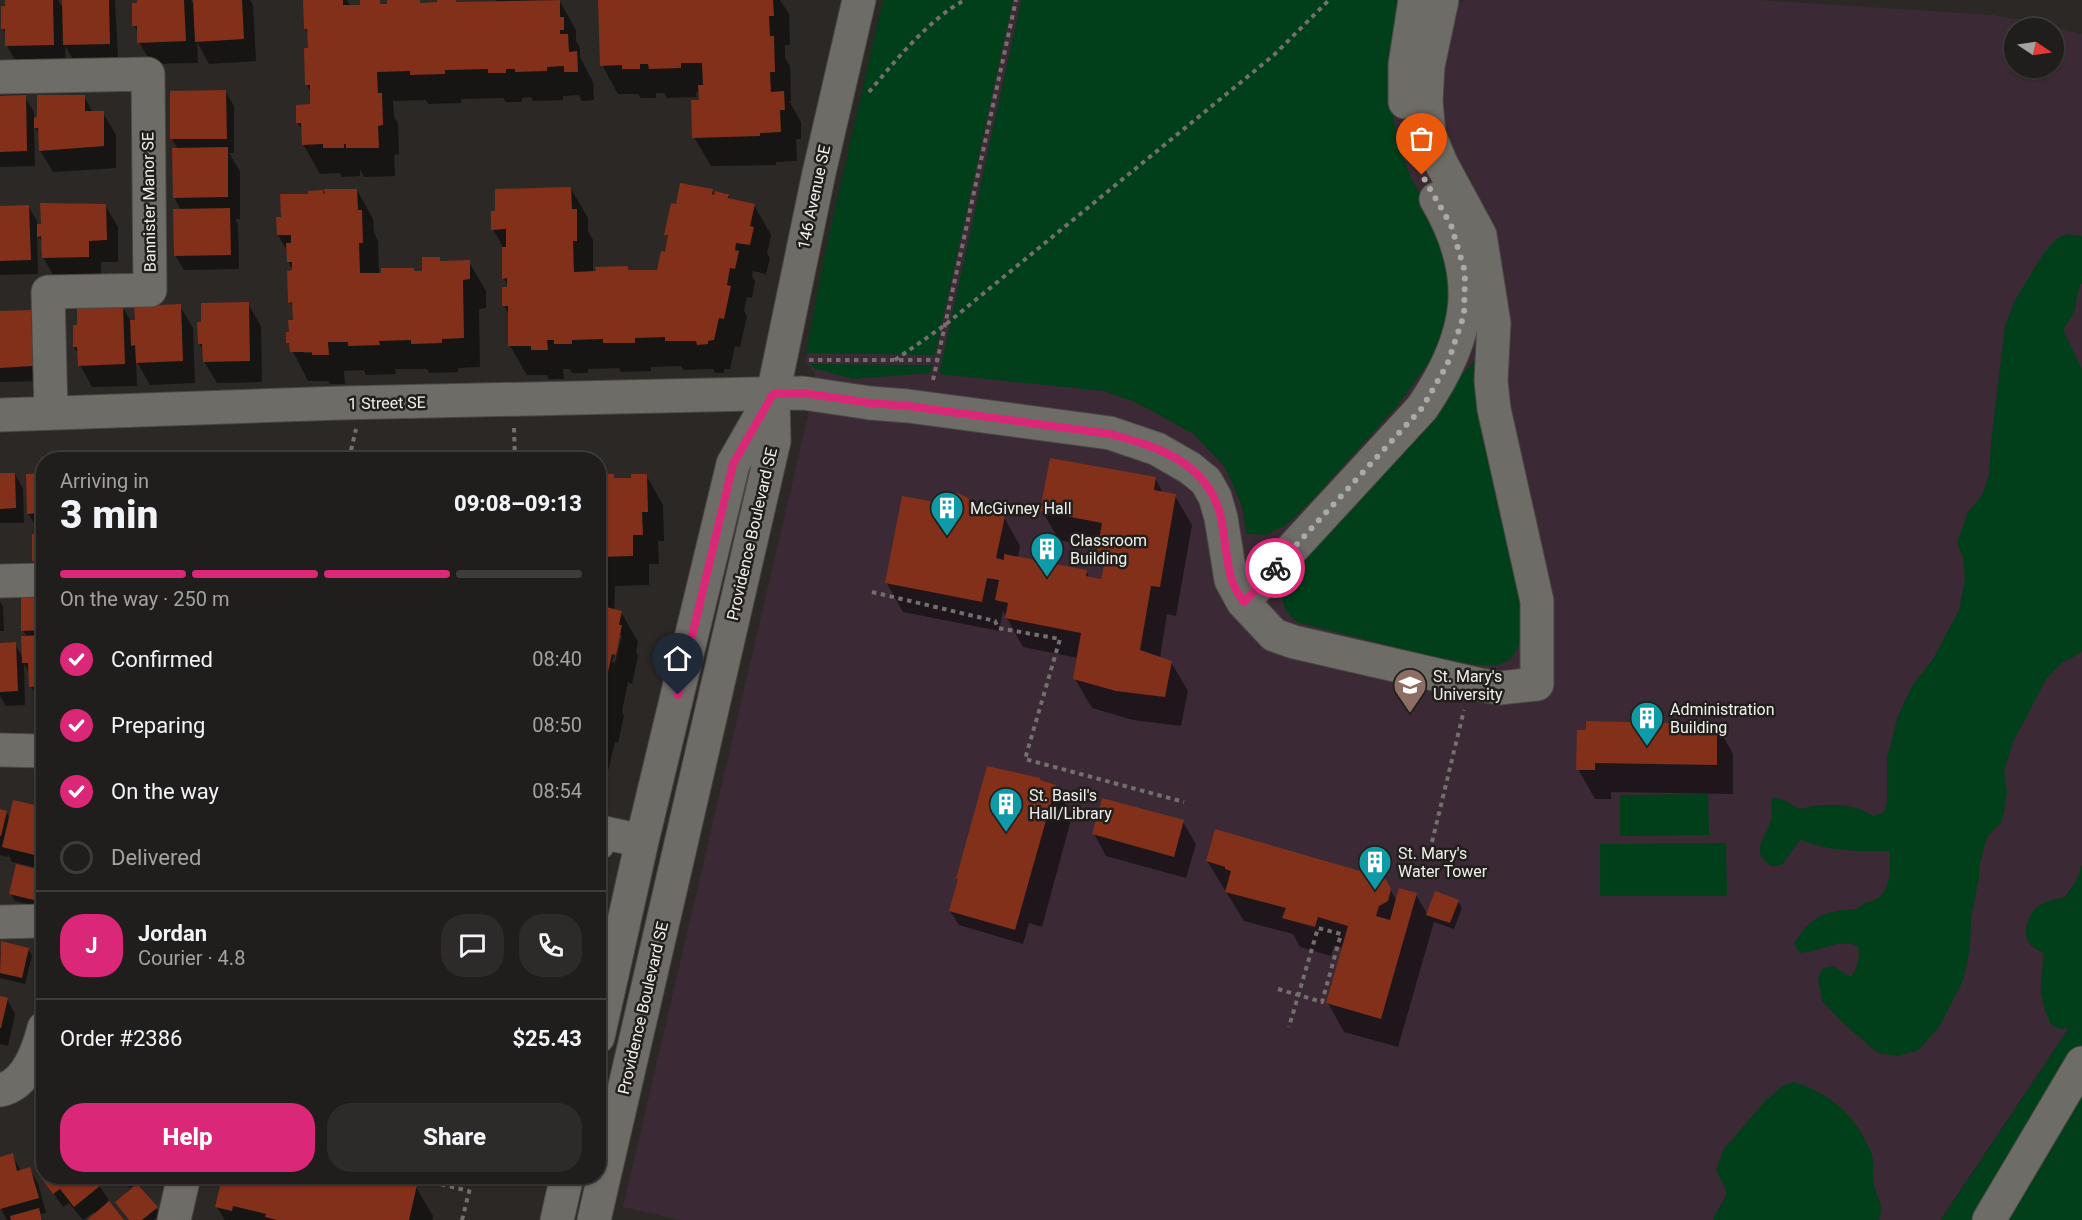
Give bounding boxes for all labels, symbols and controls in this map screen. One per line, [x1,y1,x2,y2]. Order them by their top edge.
north arrow [2004,18,2064,78]
map controls [2004,18,2064,78]
pin [1396,113,1447,175]
icon: bag [1405,122,1438,155]
street label: Bannister Manor SE [138,132,160,272]
street label: 146 Avenue SE [794,143,834,251]
street label: 1 Street SE [348,393,426,413]
street label: Providence Boulevard SE [723,446,781,622]
text: Arriving in [60,469,149,493]
building icon: McGivney Hall [929,490,965,537]
text: 09:08–09:13 [454,491,582,516]
text: 3 min [60,492,158,538]
place label: McGivney Hall [970,499,1072,518]
building icon: Classroom Building [1029,531,1065,578]
place label: Classroom Building [1070,531,1147,568]
courier [1245,538,1305,598]
icon: bike [1259,552,1292,585]
text: On the way · 250 m [60,587,229,611]
pin [652,633,703,695]
icon: home [661,642,694,675]
icon: check [60,643,93,676]
text: Confirmed [111,647,213,672]
text: 08:40 [532,647,582,671]
school or university icon: St. Mary's University [1392,667,1428,714]
place label: St. Mary's University [1433,667,1503,704]
building icon: Administration Building [1629,700,1665,747]
place label: Administration Building [1670,700,1775,737]
icon: check [60,709,93,742]
text: Preparing [111,713,205,738]
text: 08:50 [532,713,582,737]
icon: check [60,775,93,808]
text: On the way [111,779,219,804]
text: 08:54 [532,779,582,803]
building icon: St. Basil's Hall/Library [988,786,1024,833]
place label: St. Basil's Hall/Library [1029,786,1112,823]
building icon: St. Mary's Water Tower [1357,844,1393,891]
place label: St. Mary's Water Tower [1398,844,1488,881]
text: Delivered [111,845,201,870]
button: chat [441,914,504,977]
button: phone [519,914,582,977]
street label: Providence Boulevard SE [614,920,672,1096]
text: Jordan [138,921,207,946]
text: J [85,933,98,958]
text: Courier · 4.8 [138,946,245,970]
text: Order #2386 [60,1026,182,1051]
text: $25.43 [513,1026,582,1051]
button: Help [60,1103,315,1172]
button: Share [327,1103,582,1172]

